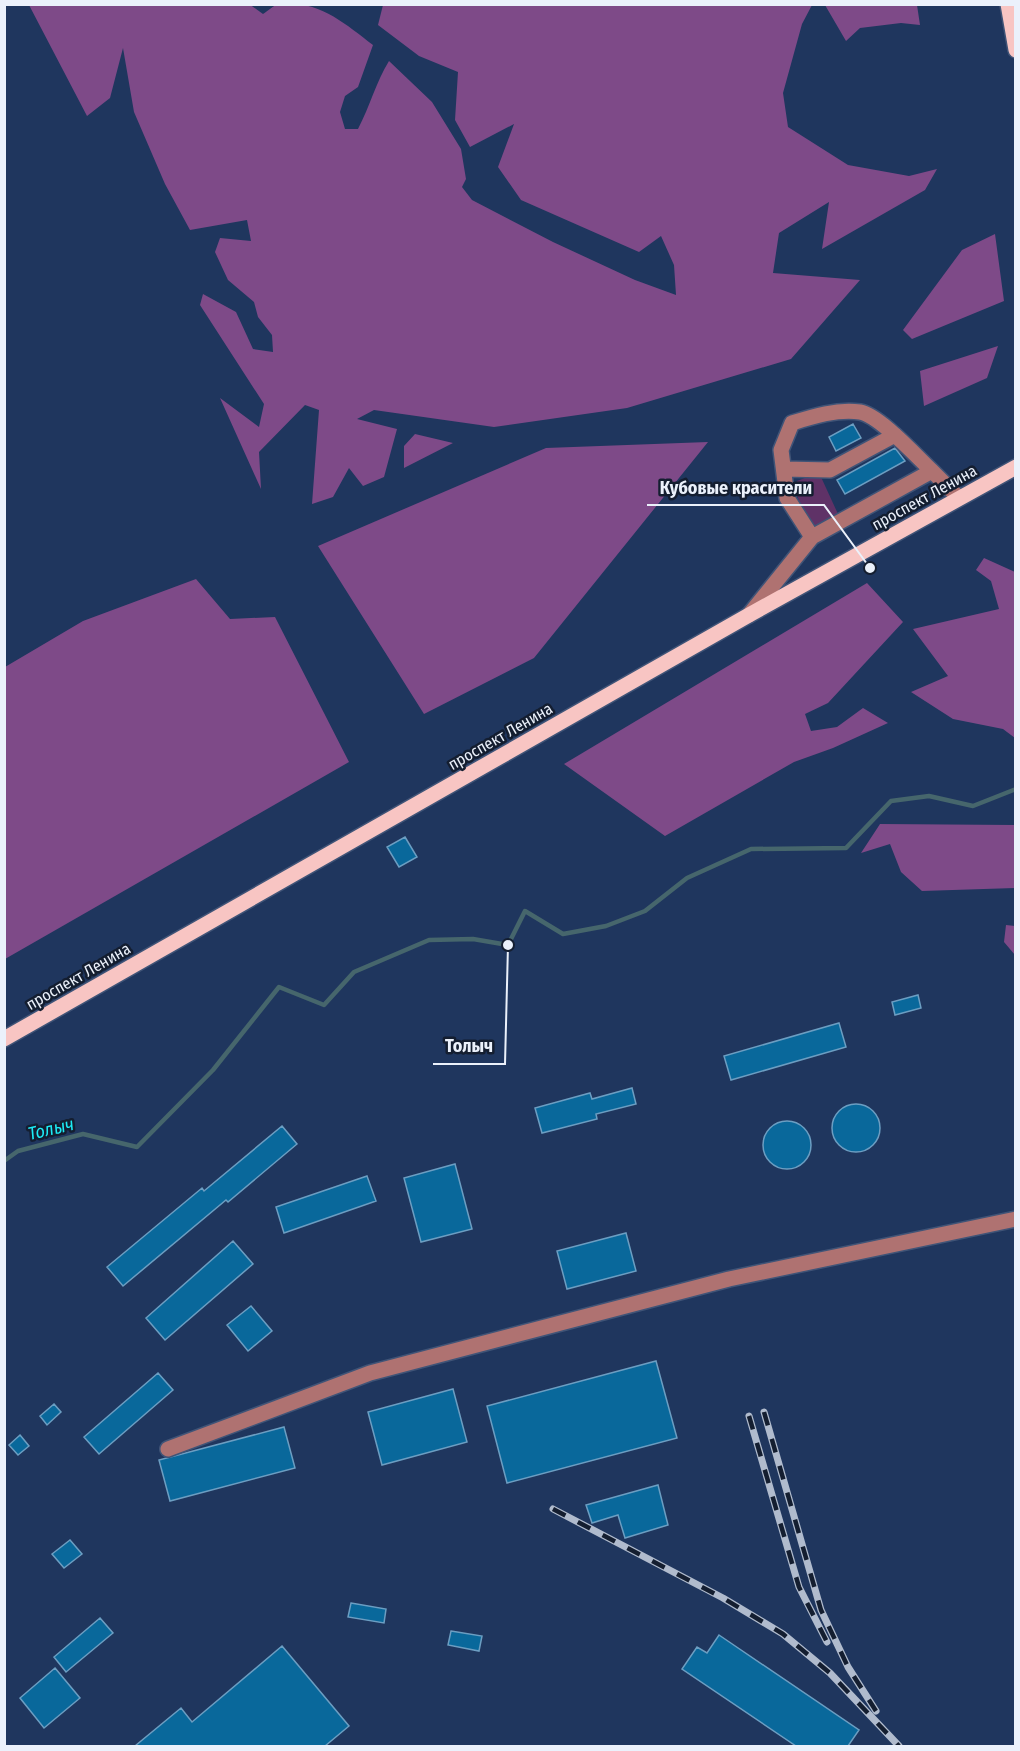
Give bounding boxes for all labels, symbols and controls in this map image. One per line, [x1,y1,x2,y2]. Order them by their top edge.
street label: проспект Ленина [868,461,980,534]
callout: Кубовые красители [647,469,824,505]
text: Кубовые красители [660,477,812,499]
street label: проспект Ленина [445,699,556,774]
street label: проспект Ленина [23,939,134,1014]
callout: Толыч [433,1028,505,1064]
text: Толыч [445,1035,493,1057]
water label: Толыч [26,1113,76,1145]

